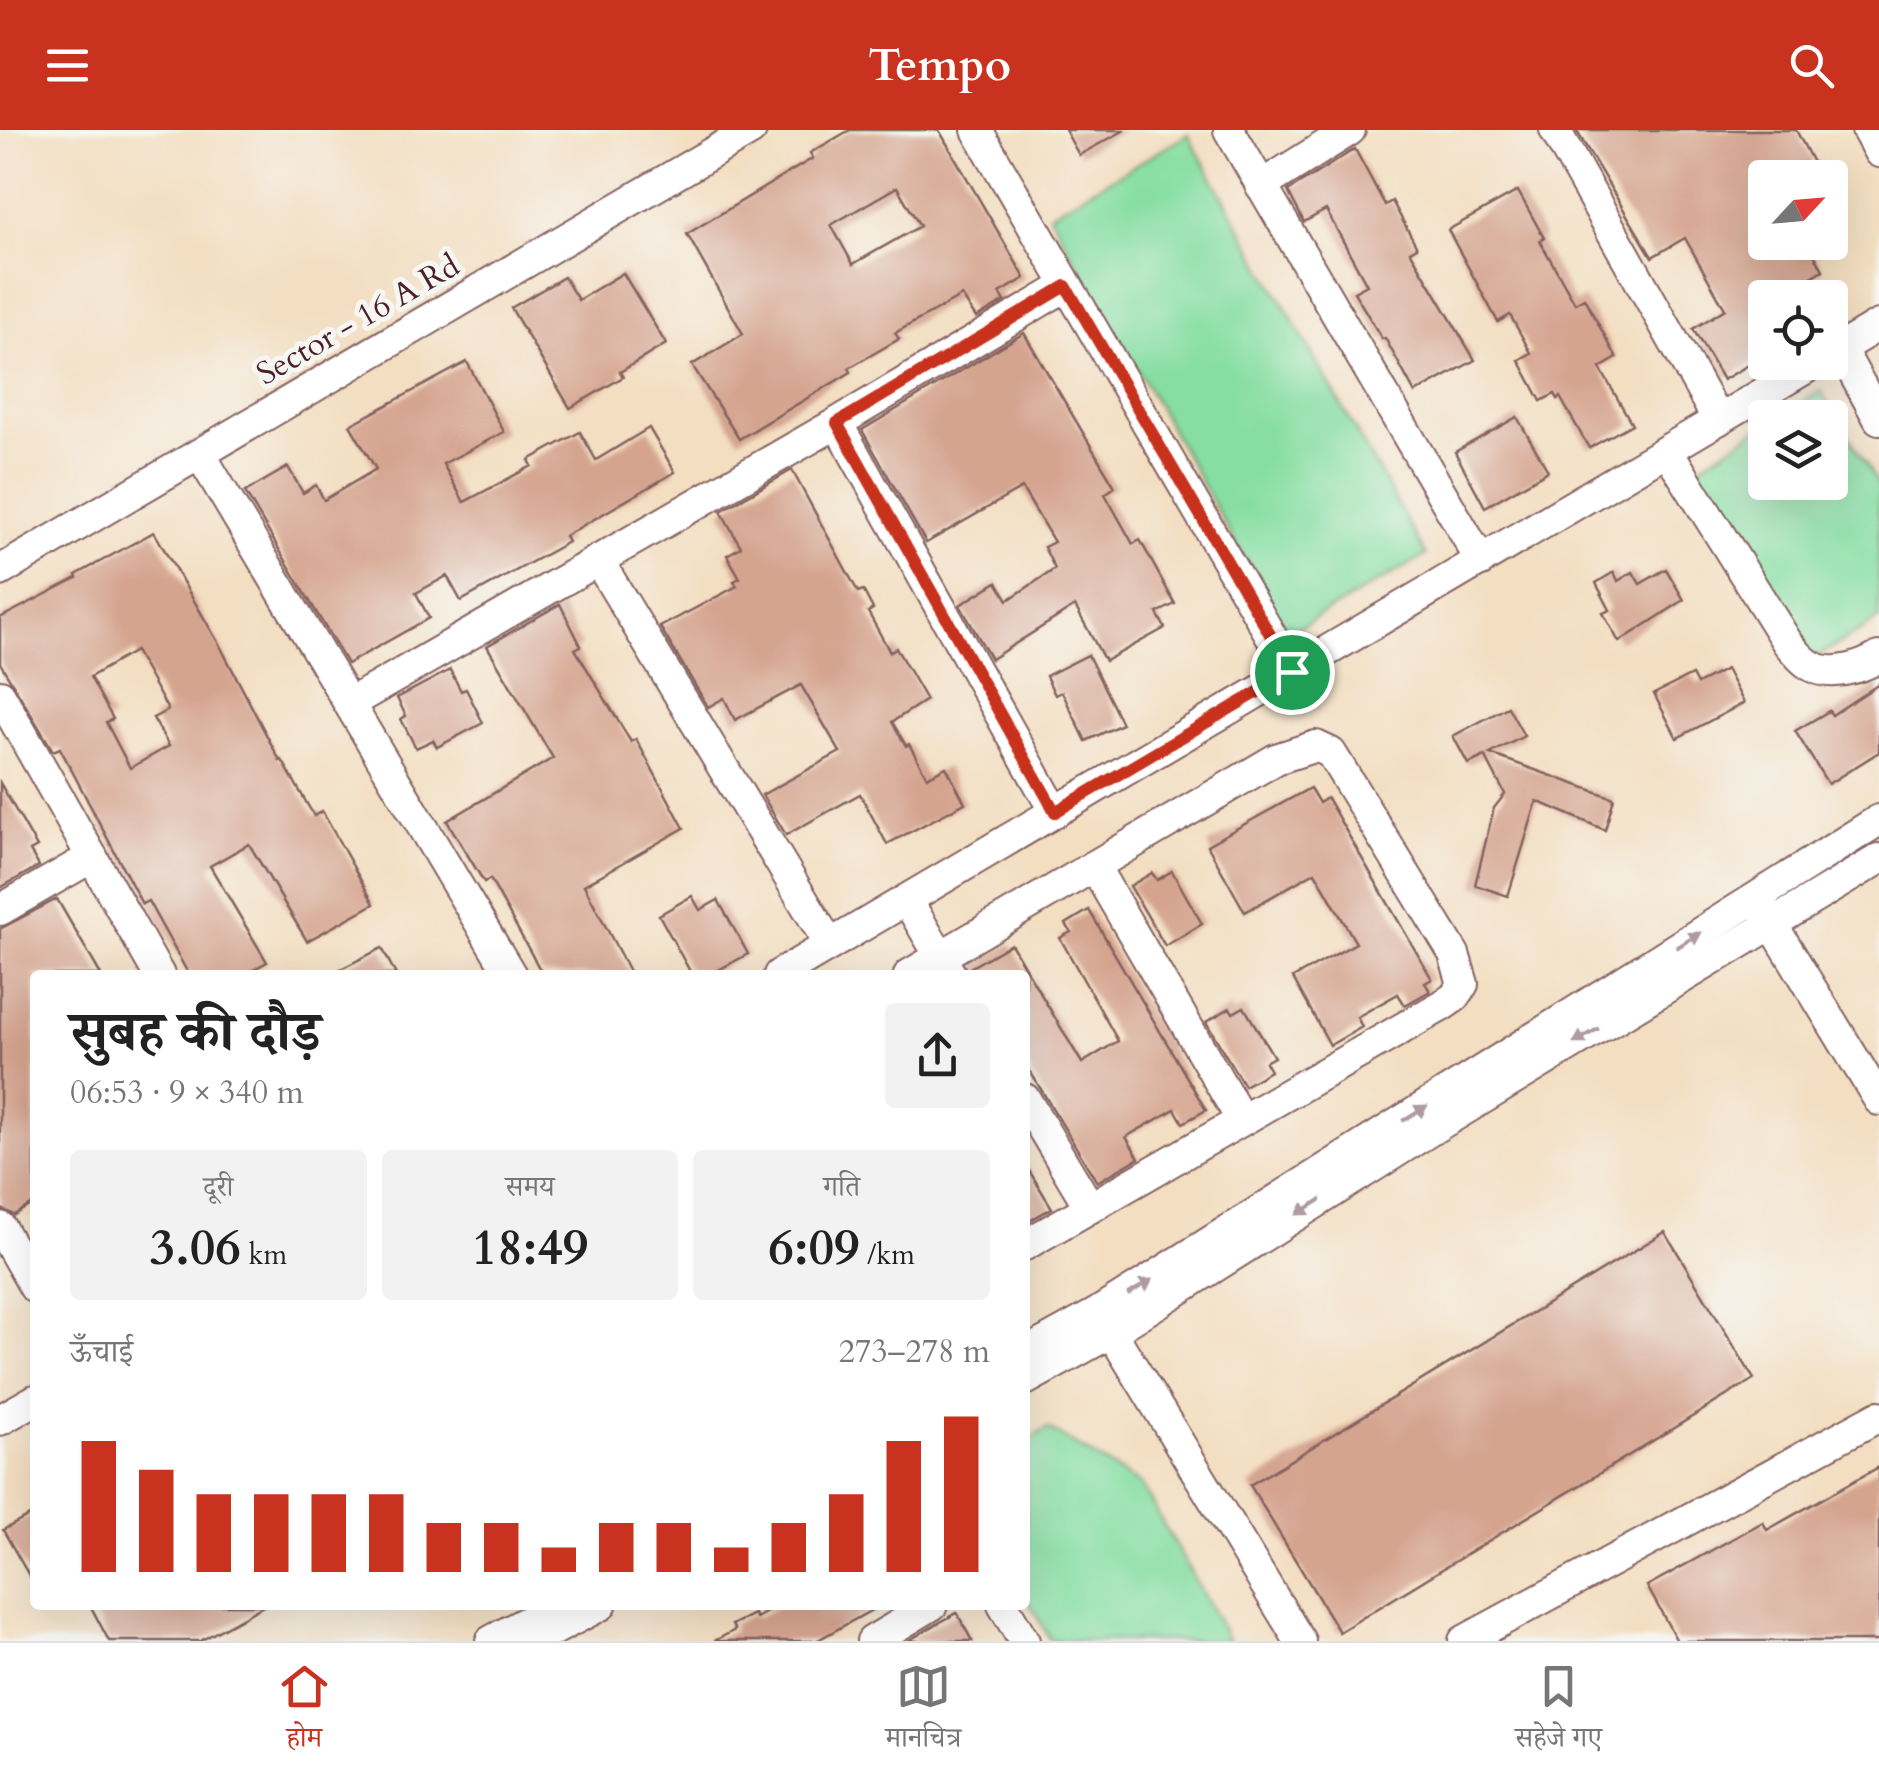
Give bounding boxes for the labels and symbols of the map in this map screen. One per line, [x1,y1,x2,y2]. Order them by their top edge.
north arrow [1748,160,1848,260]
street label: Sector - 16 A Rd [248,244,468,396]
pin [1250,630,1335,715]
one-way arrow [1676,931,1703,949]
one-way arrow [1572,1027,1600,1044]
one-way arrow [1401,1104,1428,1123]
one-way arrow [1295,1197,1323,1215]
one-way arrow [1126,1278,1154,1296]

